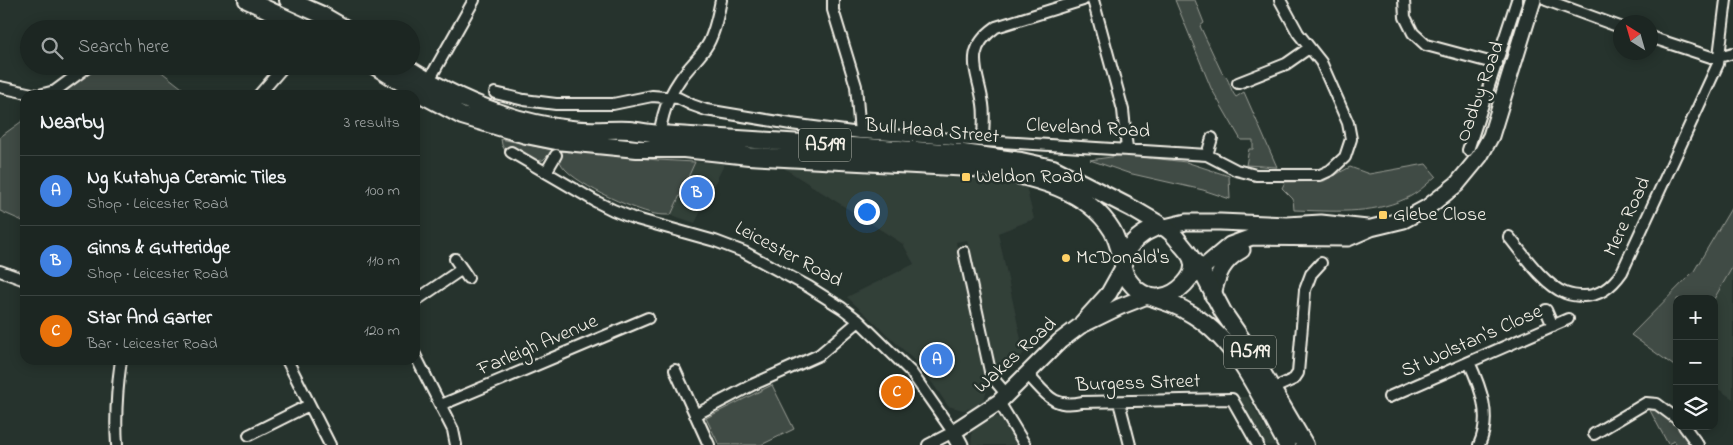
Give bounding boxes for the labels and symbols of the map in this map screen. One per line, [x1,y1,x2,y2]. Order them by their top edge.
north arrow [1613,15,1658,60]
street label: Oadby Road [1449,38,1513,146]
street label: Cleveland Road [1025,111,1151,147]
street label: Bull Head Street [863,112,1001,152]
road number: A5199 [799,128,851,162]
place label: Weldon Road [976,163,1084,192]
marker: Weldon Road [960,171,972,183]
street label: Mere Road [1597,172,1659,262]
pin: B [681,174,713,212]
your location [854,199,880,225]
place label: Glebe Close [1393,201,1486,230]
marker: Glebe Close [1377,209,1389,221]
street label: Leicester Road [729,214,847,296]
place label: McDonald's [1076,244,1170,273]
marker: McDonald's [1060,252,1072,264]
street label: St Wolstan's Close [1397,298,1547,386]
street label: Farleigh Avenue [472,308,603,386]
street label: Wakes Road [968,311,1064,401]
road number: A5199 [1224,336,1276,368]
pin: A [921,341,953,379]
street label: Burgess Street [1074,367,1201,402]
pin: C [881,373,913,411]

